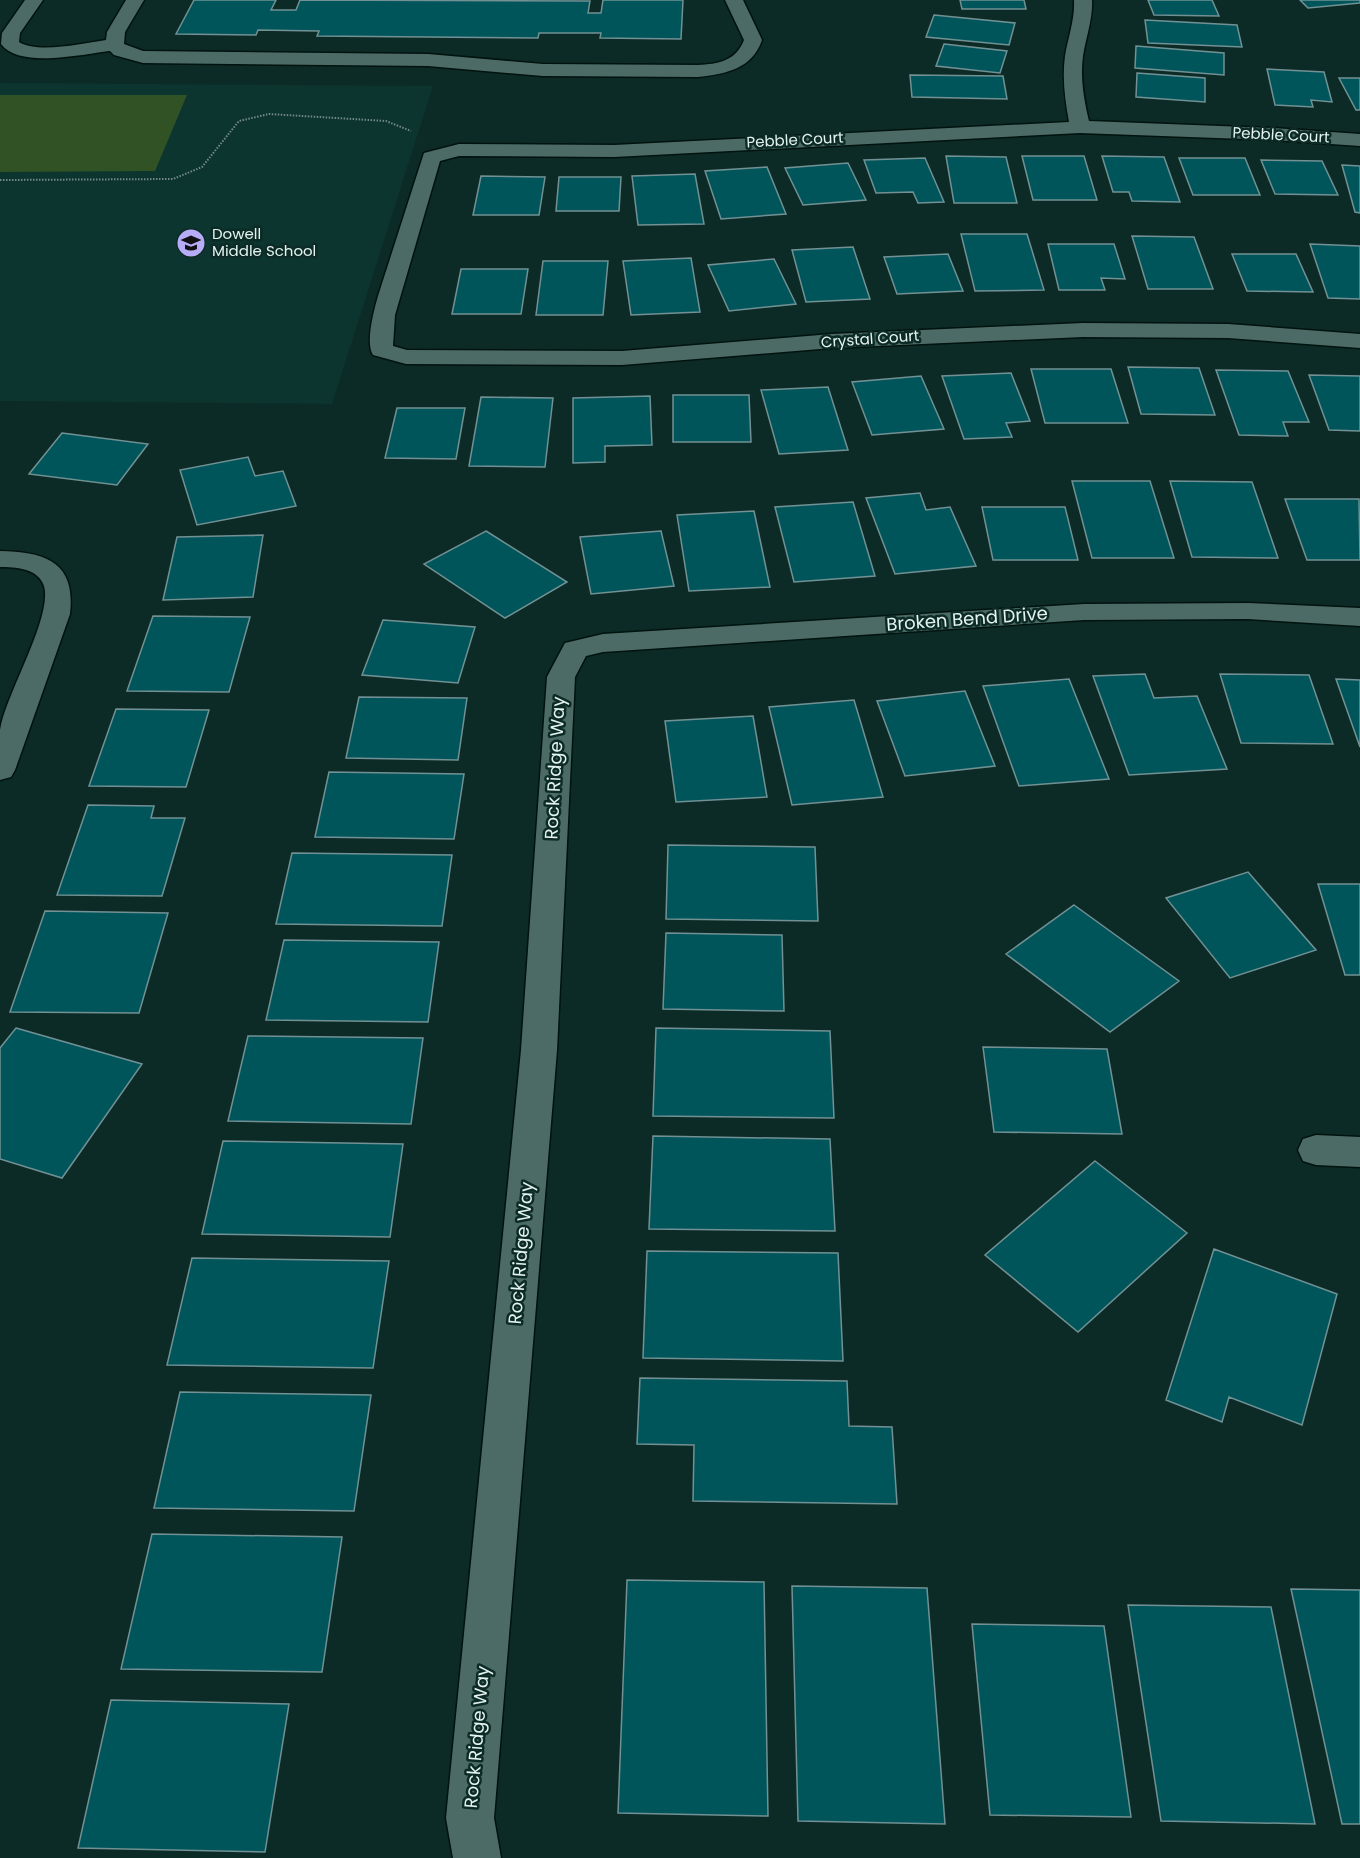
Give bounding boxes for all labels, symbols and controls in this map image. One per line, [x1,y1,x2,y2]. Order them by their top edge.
street label: Pebble Court [1232,121,1330,148]
street label: Pebble Court [746,126,844,153]
place label: Dowell Middle School [212,223,316,261]
school or university icon: Dowell Middle School [175,227,207,259]
street label: Crystal Court [820,325,920,352]
street label: Broken Bend Drive [885,600,1049,637]
street label: Rock Ridge Way [538,696,571,840]
street label: Rock Ridge Way [502,1181,539,1325]
street label: Rock Ridge Way [458,1665,495,1809]

